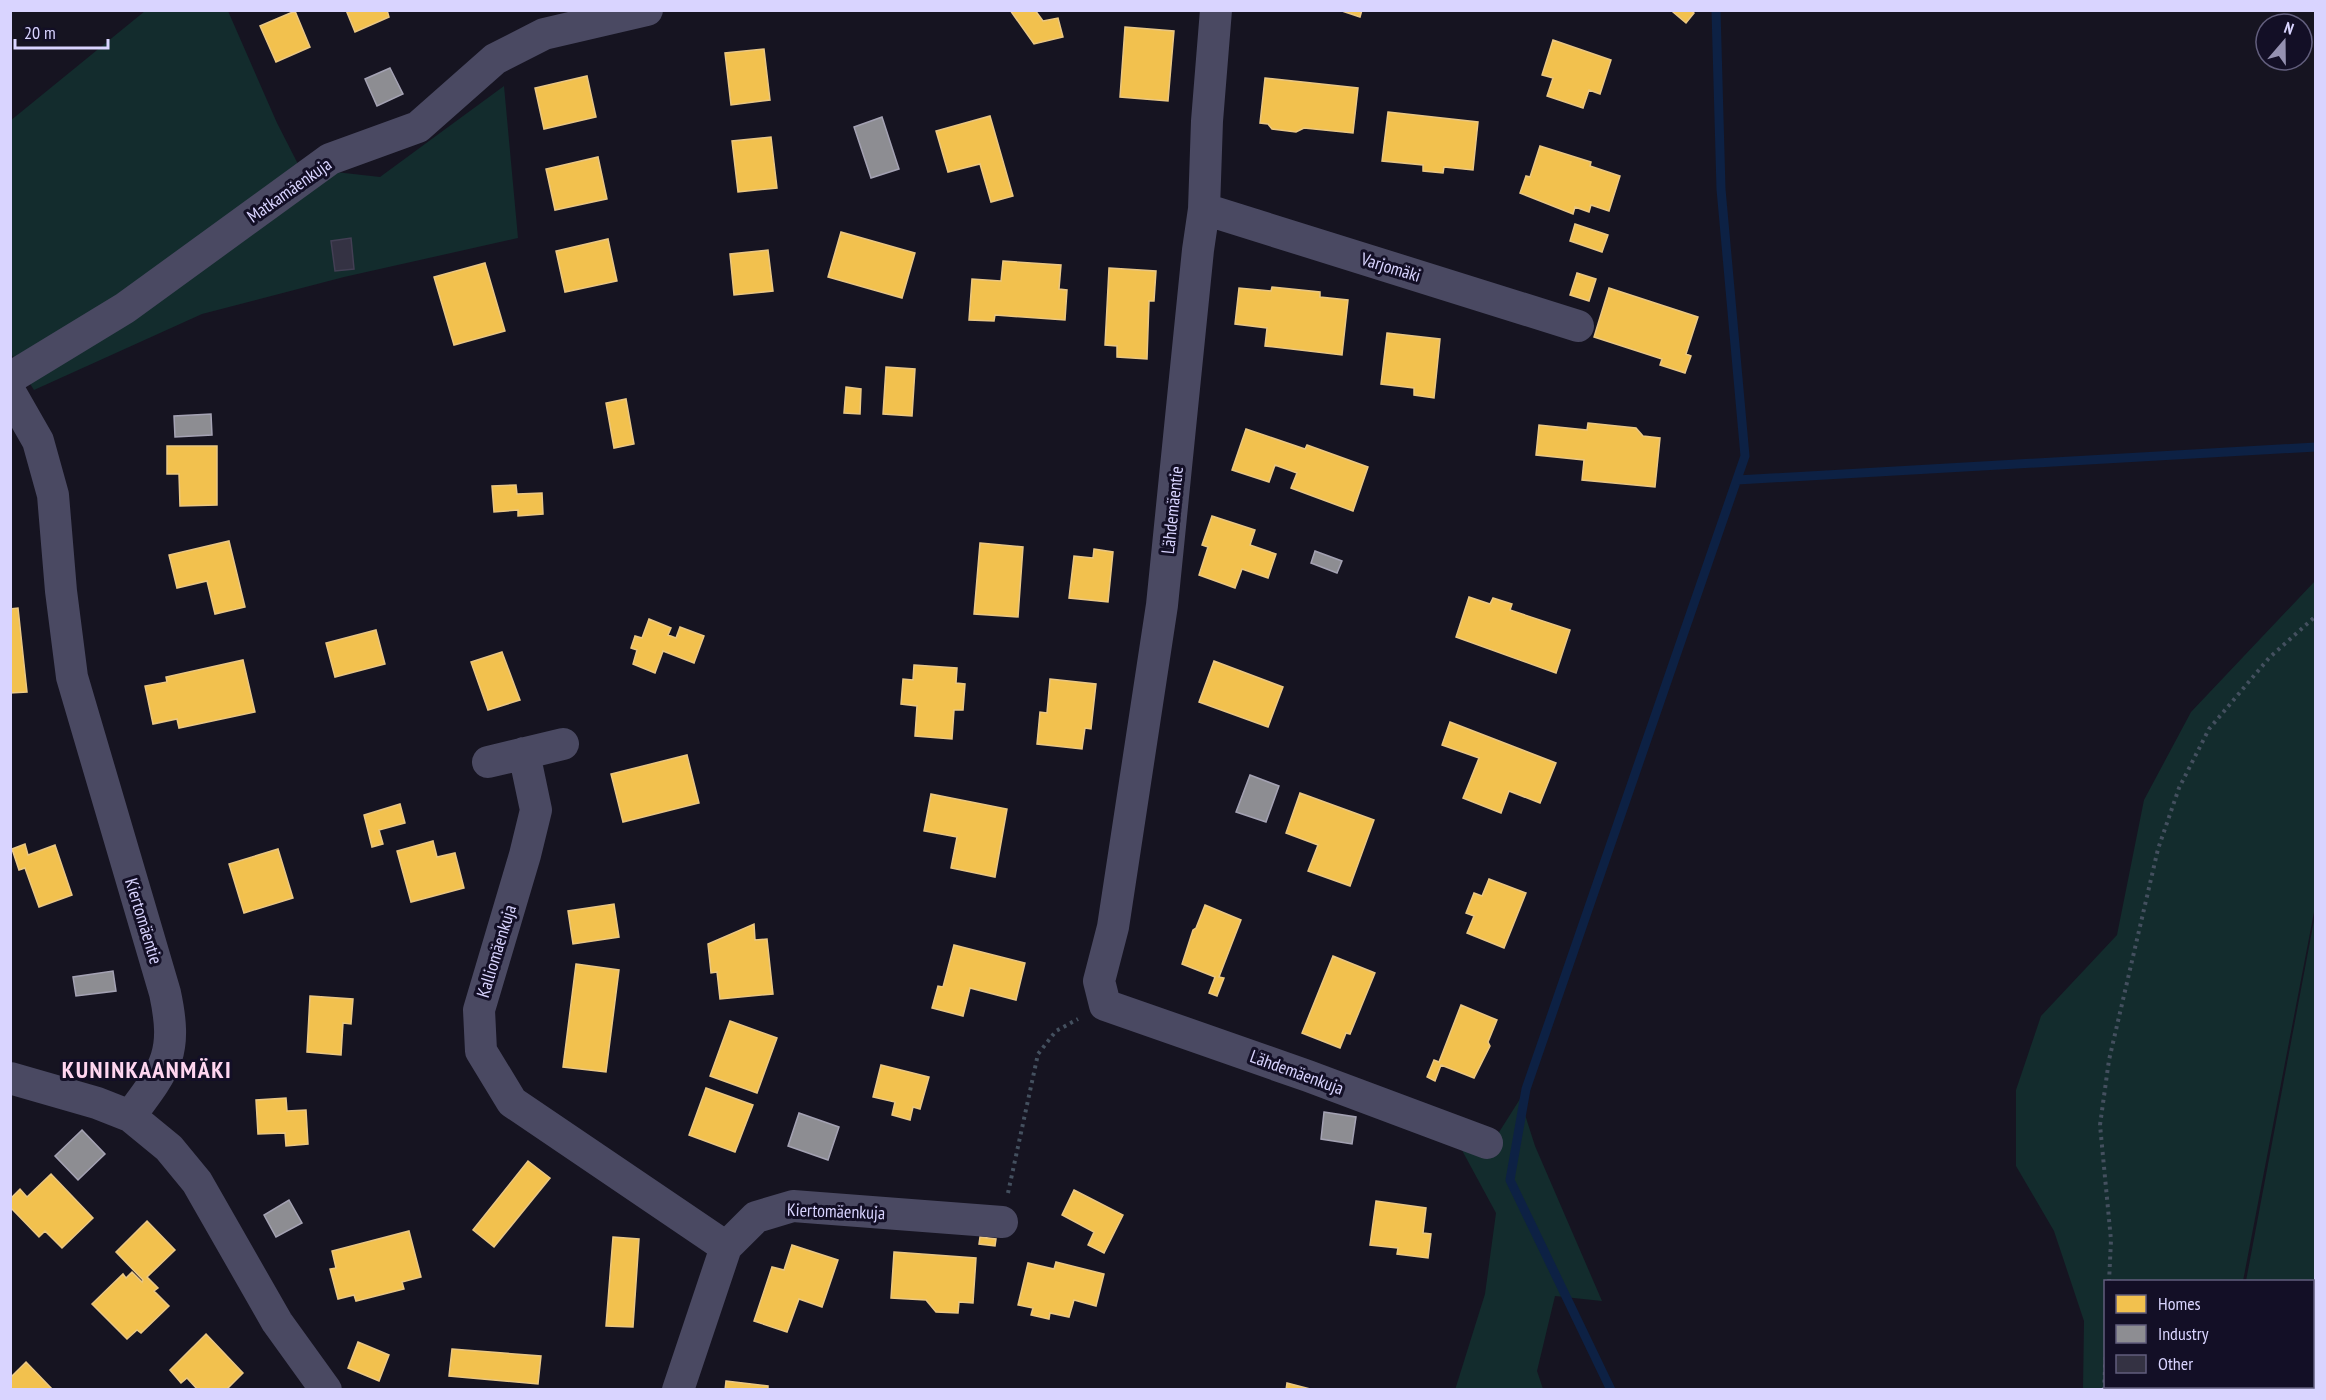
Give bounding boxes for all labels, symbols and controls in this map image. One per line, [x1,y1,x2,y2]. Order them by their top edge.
scale bar [15,12,108,50]
north arrow [2254,12,2314,72]
text: N [2282,17,2297,39]
text: 20 m [24,21,56,44]
street label: Matkamäenkuja [242,152,336,228]
street label: Varjomäki [1357,247,1424,287]
street label: Lähdemäentie [1156,465,1188,555]
street label: Kiertomäentie [120,875,168,967]
street label: Kalliomäenkuja [471,902,521,1000]
street label: Lähdemäenkuja [1247,1044,1347,1100]
district label: KUNINKAANMÄKI [62,1054,232,1085]
street label: Kiertomäenkuja [786,1198,886,1224]
legend [2104,1280,2314,1388]
text: Homes [2158,1292,2201,1315]
text: Industry [2158,1322,2209,1345]
text: Other [2158,1352,2193,1375]

